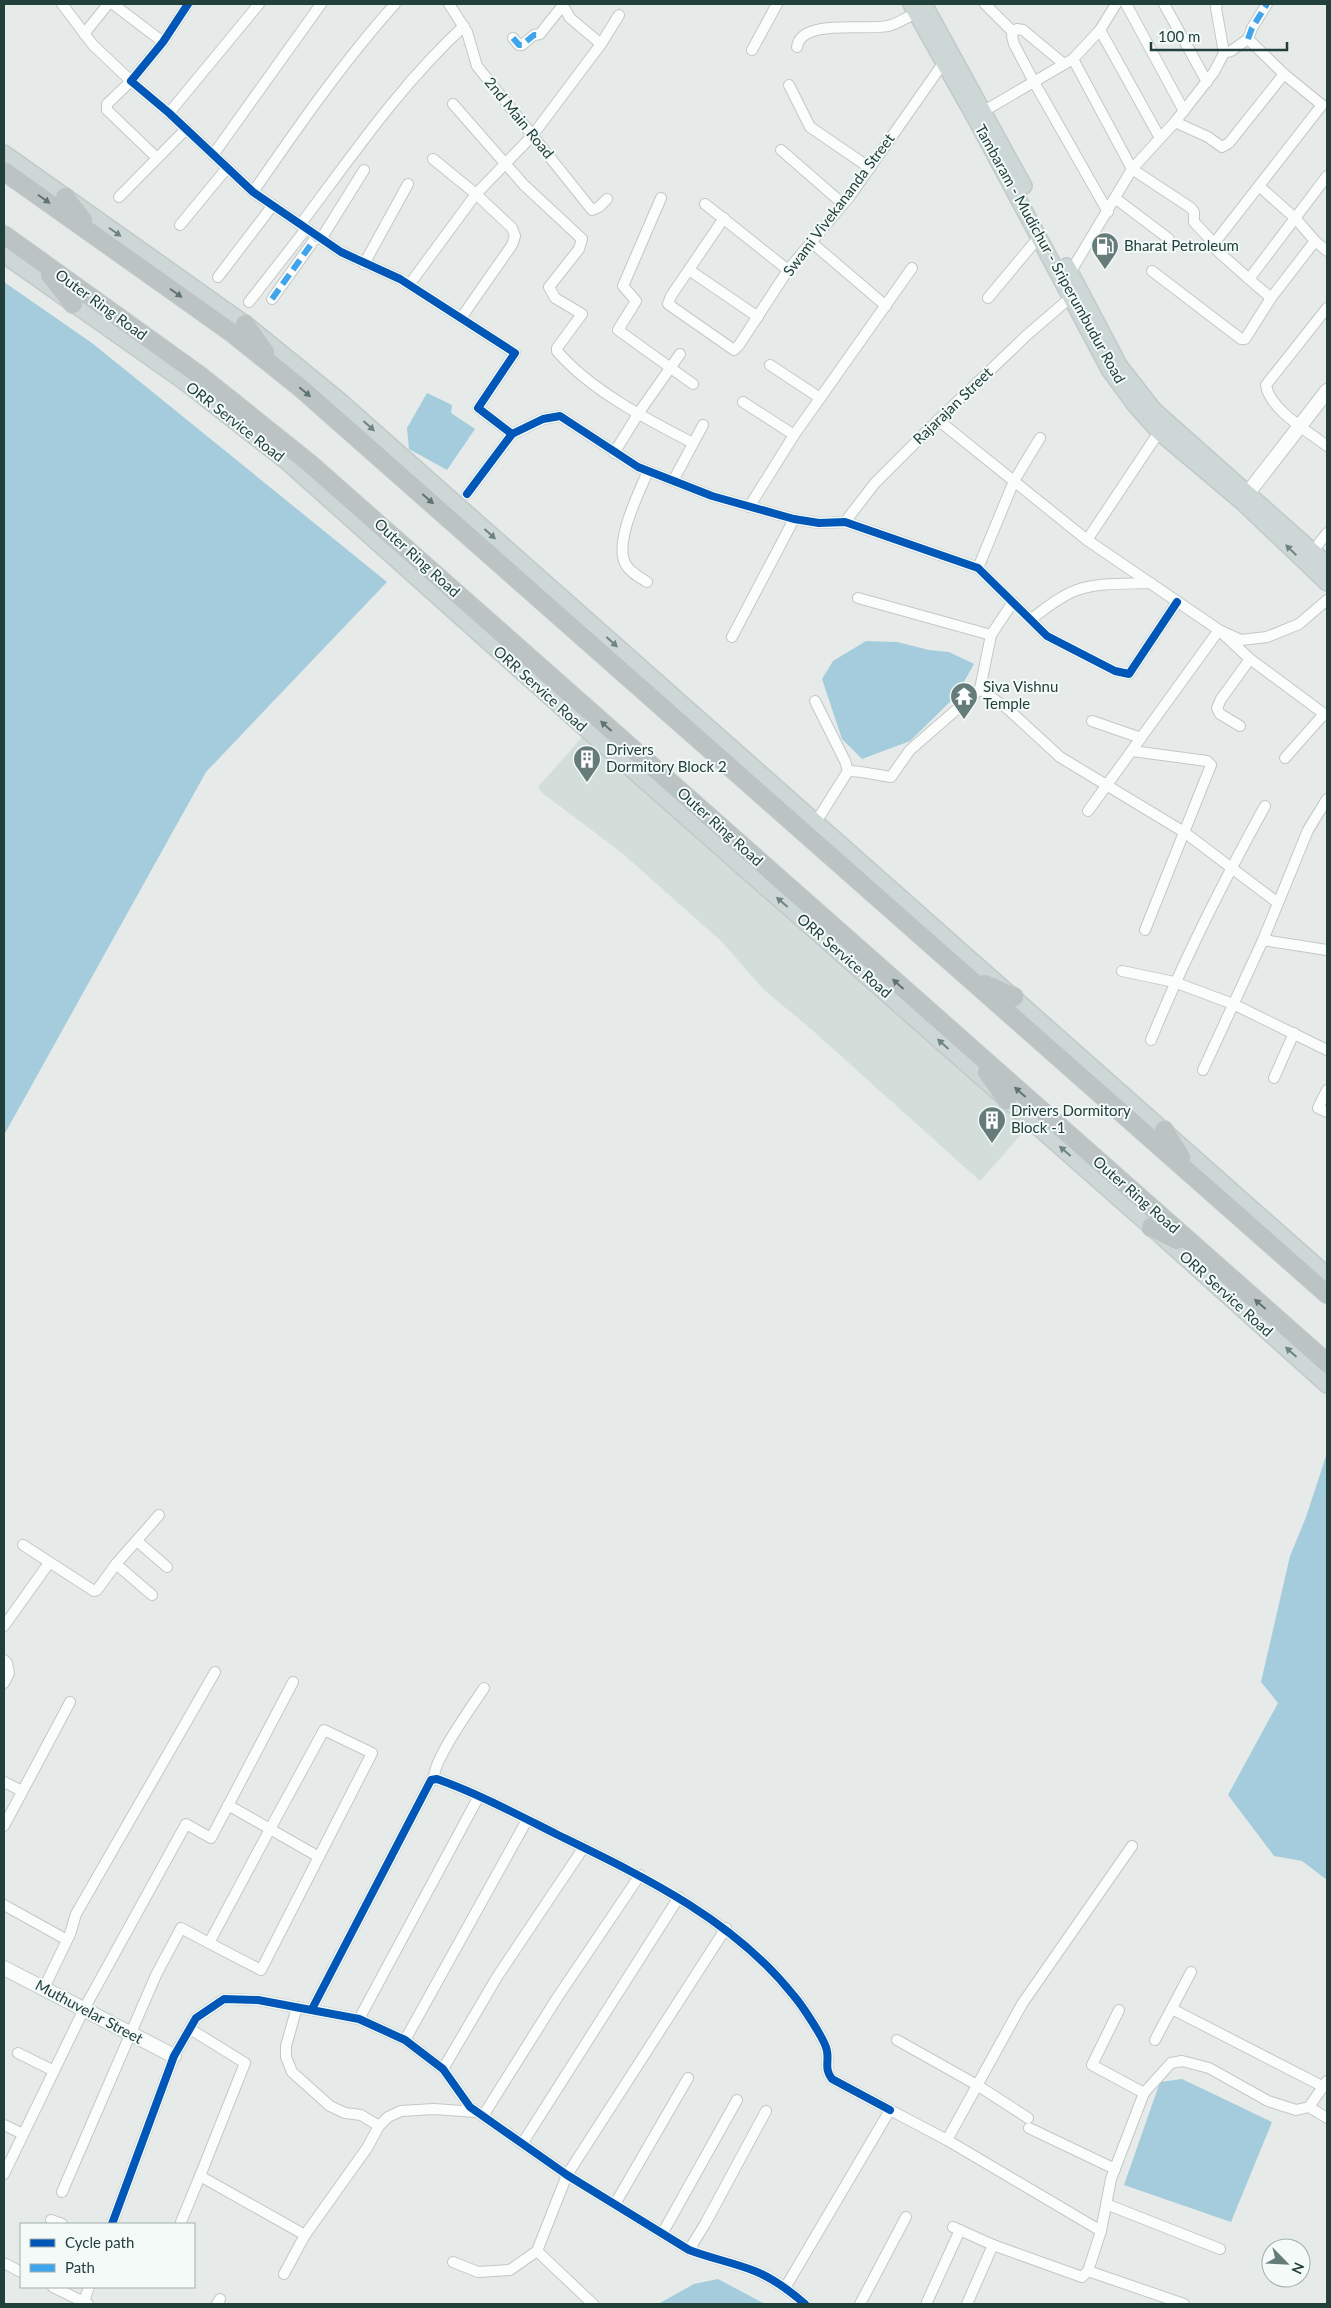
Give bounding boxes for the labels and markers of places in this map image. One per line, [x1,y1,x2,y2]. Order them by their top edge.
fuel station icon: Bharat Petroleum [1090,231,1120,270]
place label: Bharat Petroleum [1124,236,1239,254]
place label: Siva Vishnu Temple [983,677,1058,712]
temple icon: Siva Vishnu Temple [949,681,979,720]
place label: Drivers Dormitory Block 2 [606,740,727,775]
building icon: Drivers Dormitory Block 2 [572,744,602,783]
place label: Drivers Dormitory Block -1 [1011,1101,1131,1136]
building icon: Drivers Dormitory Block -1 [977,1105,1007,1144]

